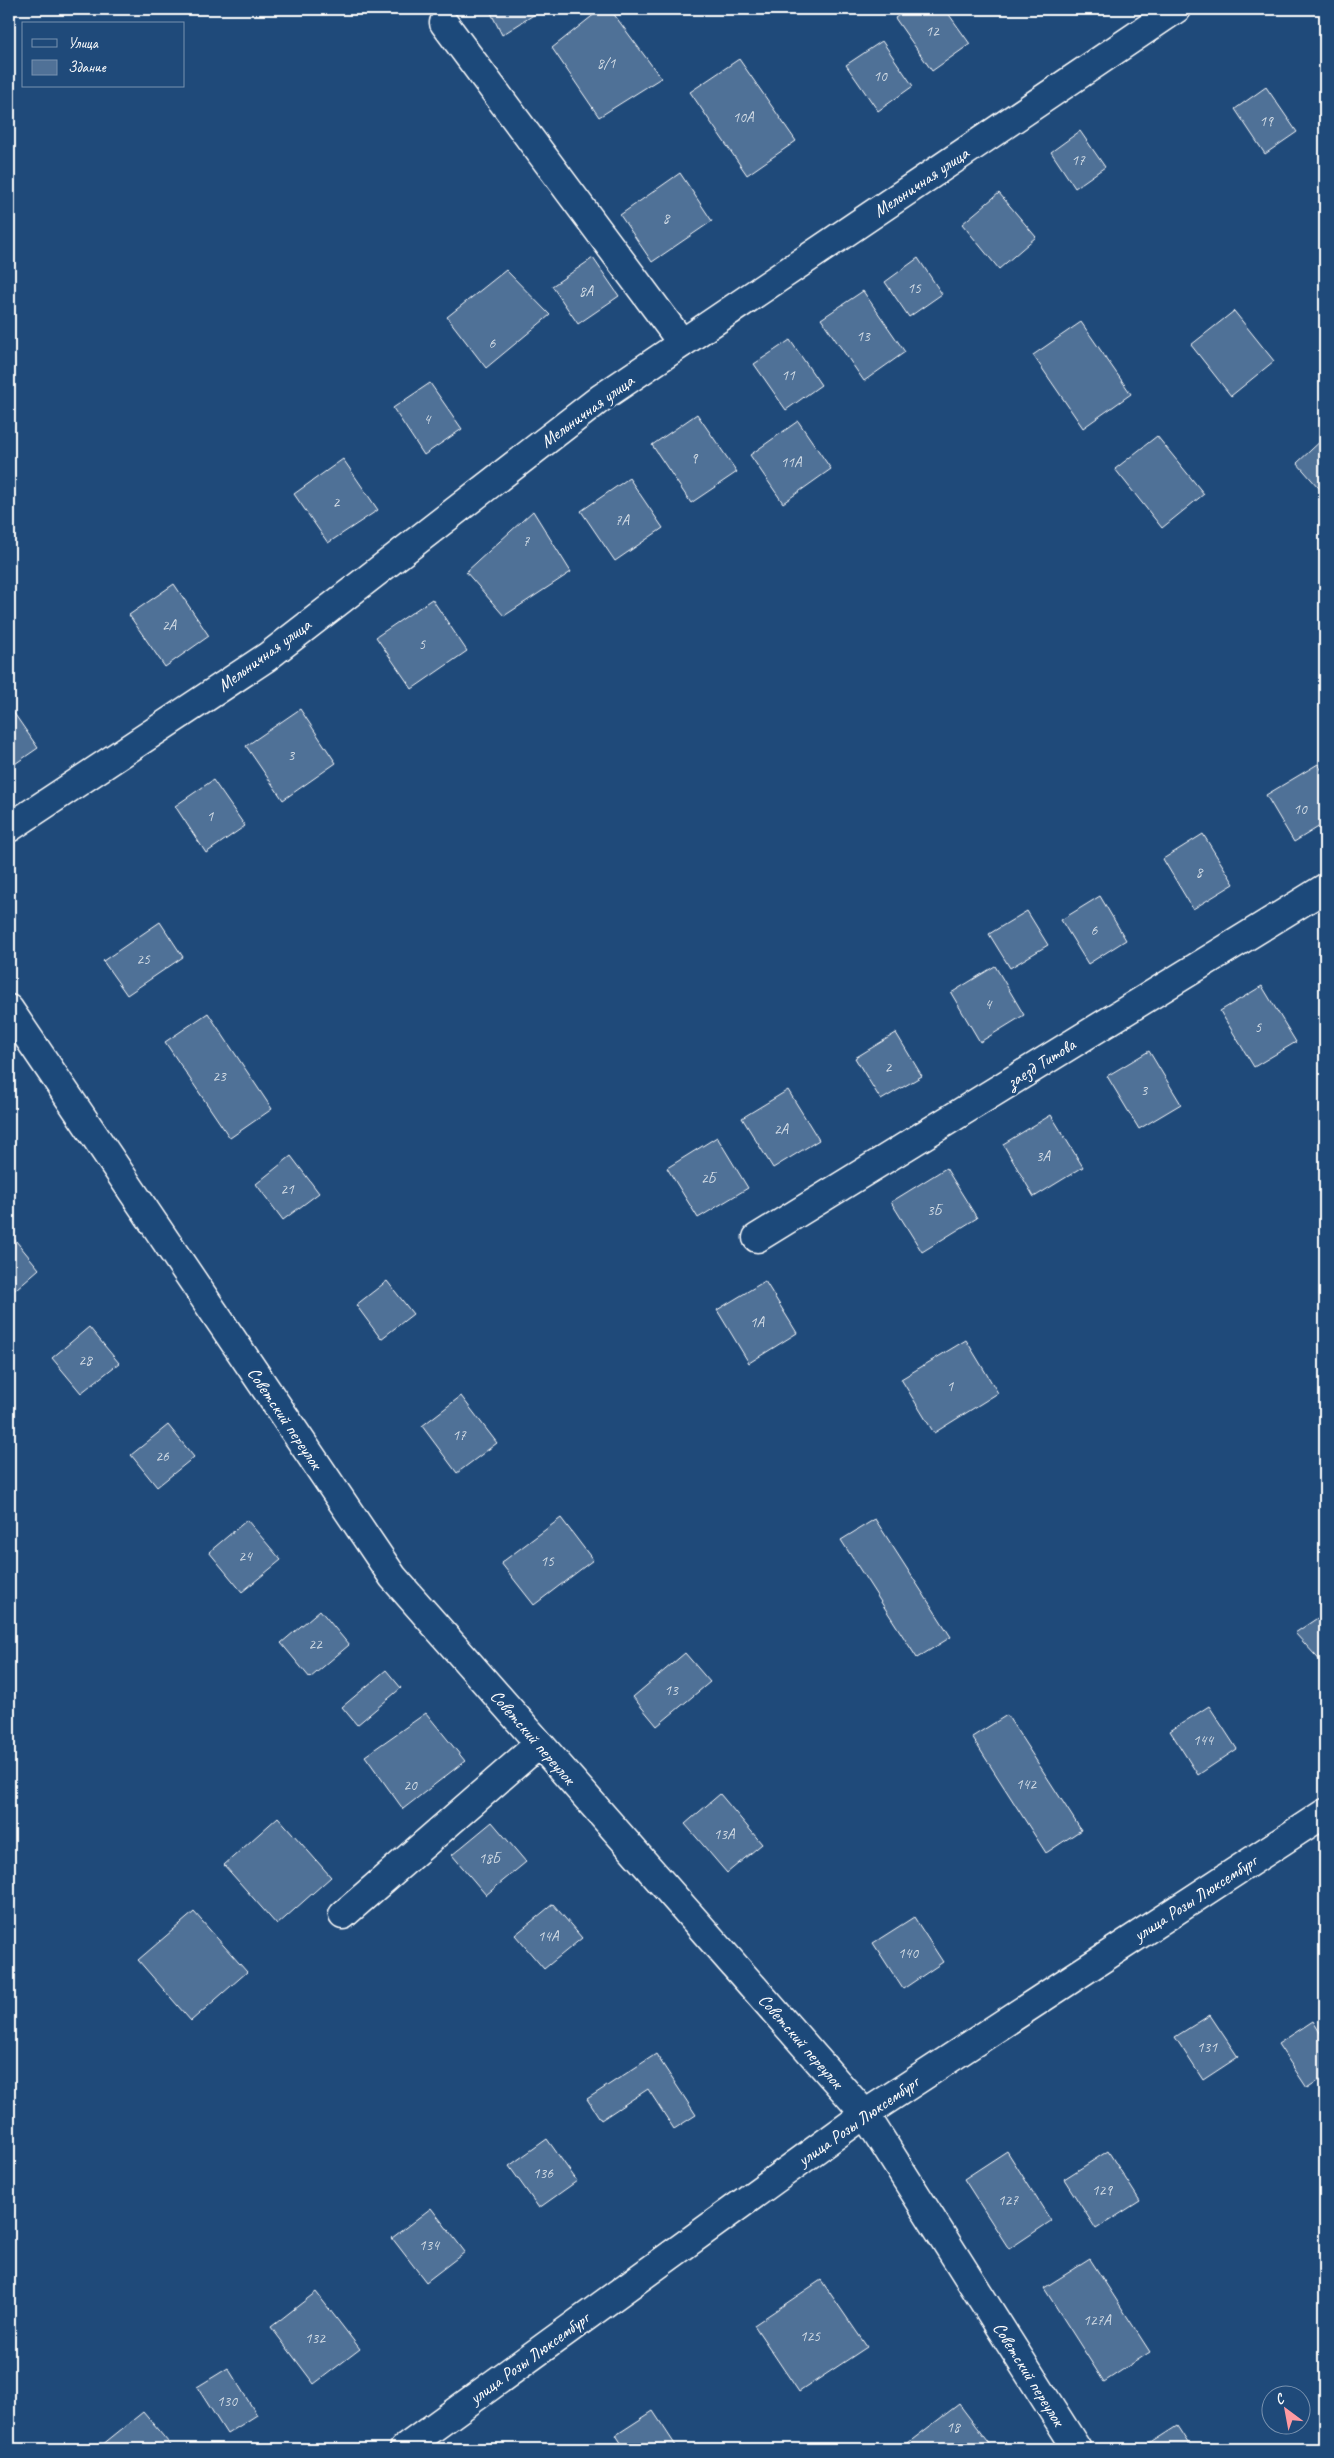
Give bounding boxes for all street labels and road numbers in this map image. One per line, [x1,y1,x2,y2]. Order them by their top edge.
street label: Мельничная улица [869,141,974,222]
street label: Мельничная улица [536,369,639,452]
street label: Мельничная улица [213,613,316,696]
street label: заезд Титова [1001,1033,1081,1094]
street label: Советский переулок [243,1363,329,1475]
street label: Советский переулок [486,1685,582,1791]
street label: улица Розы Люксембург [1128,1849,1263,1947]
street label: Советский переулок [754,1989,850,2095]
street label: улица Розы Люксембург [793,2070,925,2171]
street label: улица Розы Люксембург [464,2306,595,2409]
street label: Советский переулок [988,2318,1071,2432]

